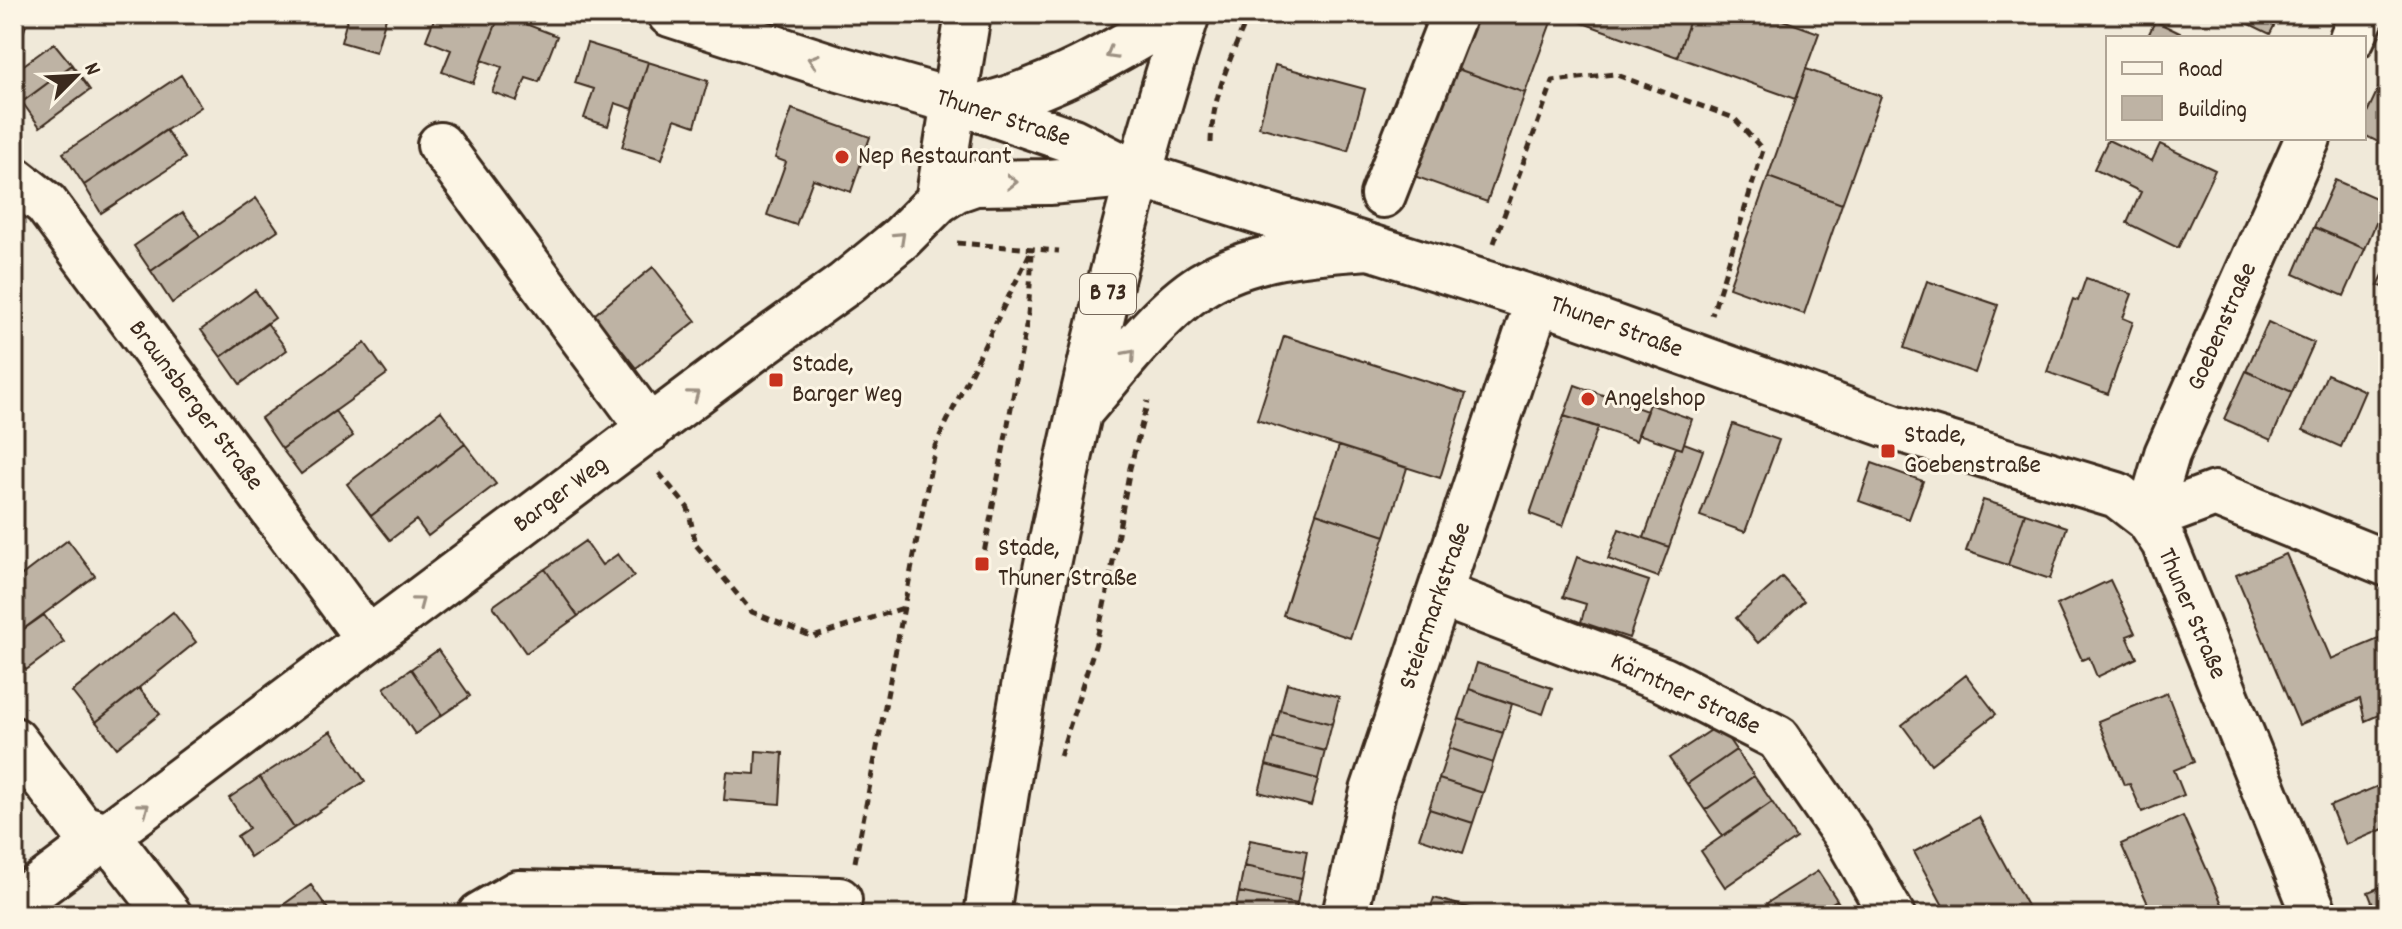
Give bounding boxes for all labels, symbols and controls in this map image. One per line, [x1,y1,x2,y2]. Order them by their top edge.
north arrow [36,36,116,116]
legend [2106,36,2366,140]
one-way arrow [1105,44,1120,60]
one-way arrow [807,54,821,70]
text: Road [2178,54,2223,88]
text: N [75,58,107,81]
street label: Thuner Straße [931,80,1075,158]
text: Building [2178,94,2247,128]
place label: Nep Restaurant [858,139,1012,176]
marker: Nep Restaurant [833,148,851,166]
one-way arrow [1006,173,1019,191]
one-way arrow [891,233,906,247]
street label: Goebenstraße [2178,257,2268,397]
road number: B 73 [1080,274,1136,314]
street label: Thuner Straße [1544,287,1688,369]
street label: Braunsberger Straße [118,313,272,499]
place label: Stade, Barger Weg [792,347,902,414]
one-way arrow [1120,350,1135,365]
marker: Stade, Barger Weg [767,371,785,389]
place label: Angelshop [1604,381,1706,418]
one-way arrow [685,390,700,405]
marker: Angelshop [1579,390,1597,408]
place label: Stade, Goebenstraße [1904,418,2041,485]
marker: Stade, Goebenstraße [1879,442,1897,460]
street label: Barger Weg [506,447,616,543]
street label: Steiermarkstraße [1390,517,1482,695]
place label: Stade, Thuner Straße [998,531,1137,598]
street label: Thuner Straße [2147,543,2235,685]
marker: Stade, Thuner Straße [973,555,991,573]
one-way arrow [410,597,425,611]
street label: Kärntner Straße [1604,644,1766,746]
one-way arrow [135,803,149,817]

